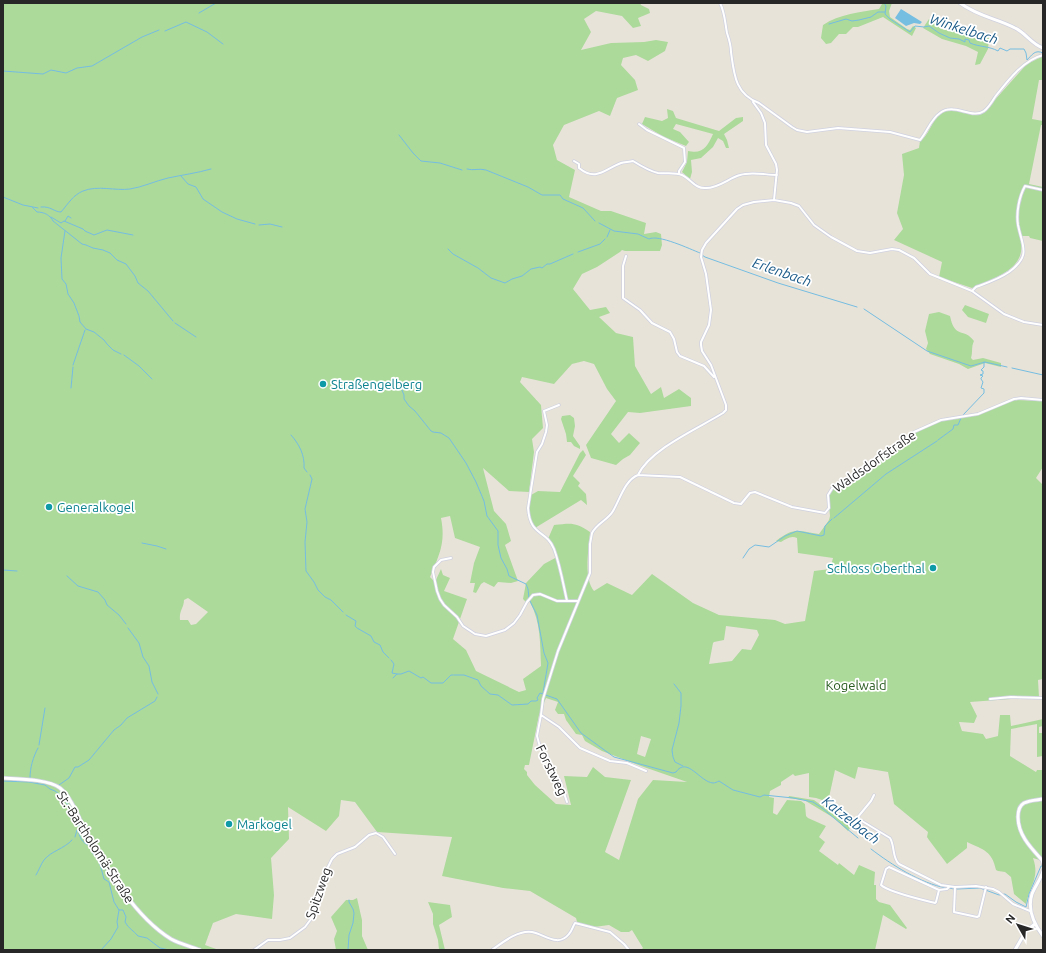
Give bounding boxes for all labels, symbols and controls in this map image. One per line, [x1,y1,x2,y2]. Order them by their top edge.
water label: Winkelbach [928,10,1000,48]
water label: Erlenbach [750,254,814,290]
place label: Straßengelberg [331,377,422,391]
marker: Straßengelberg [318,379,328,389]
street label: Waldsdorfstraße [830,427,918,495]
place label: Generalkogel [57,500,135,514]
marker: Generalkogel [44,502,54,512]
place label: Schloss Oberthal [827,561,926,575]
marker: Schloss Oberthal [928,563,938,573]
park label: Kogelwald [825,678,887,692]
street label: Forstweg [534,742,570,798]
street label: St.-Bartholomä-Straße [55,789,137,905]
water label: Katzelbach [819,793,883,847]
place label: Markogel [237,817,292,831]
marker: Markogel [224,819,234,829]
street label: Spitzweg [303,865,333,921]
north arrow [998,905,1038,945]
text: N [1003,912,1017,926]

